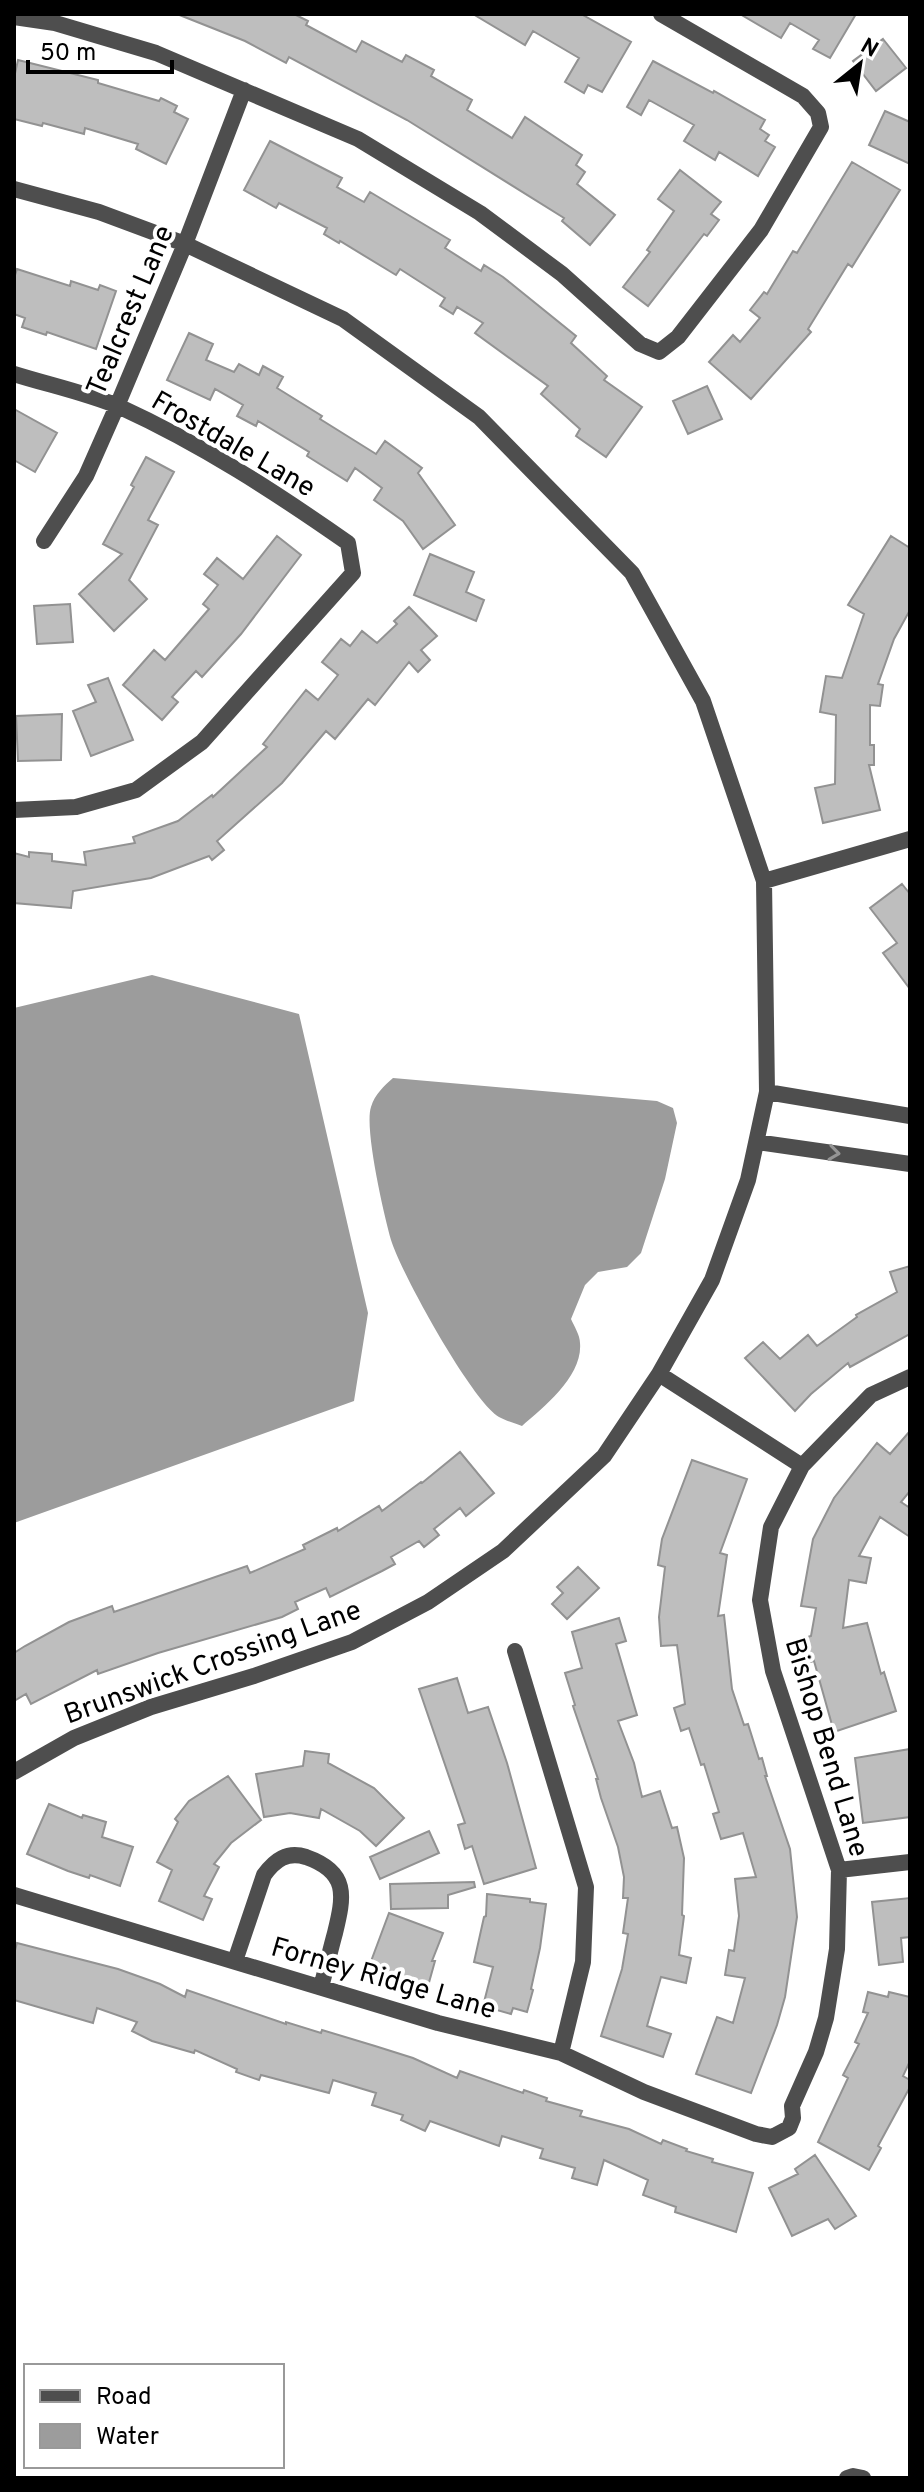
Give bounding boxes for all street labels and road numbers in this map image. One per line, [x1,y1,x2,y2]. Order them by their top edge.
street label: Tealcrest Lane [80,220,184,402]
street label: Frostdale Lane [144,384,321,507]
street label: Brunswick Crossing Lane [59,1593,367,1734]
street label: Bishop Bend Lane [775,1634,876,1862]
street label: Forney Ridge Lane [266,1931,500,2029]

